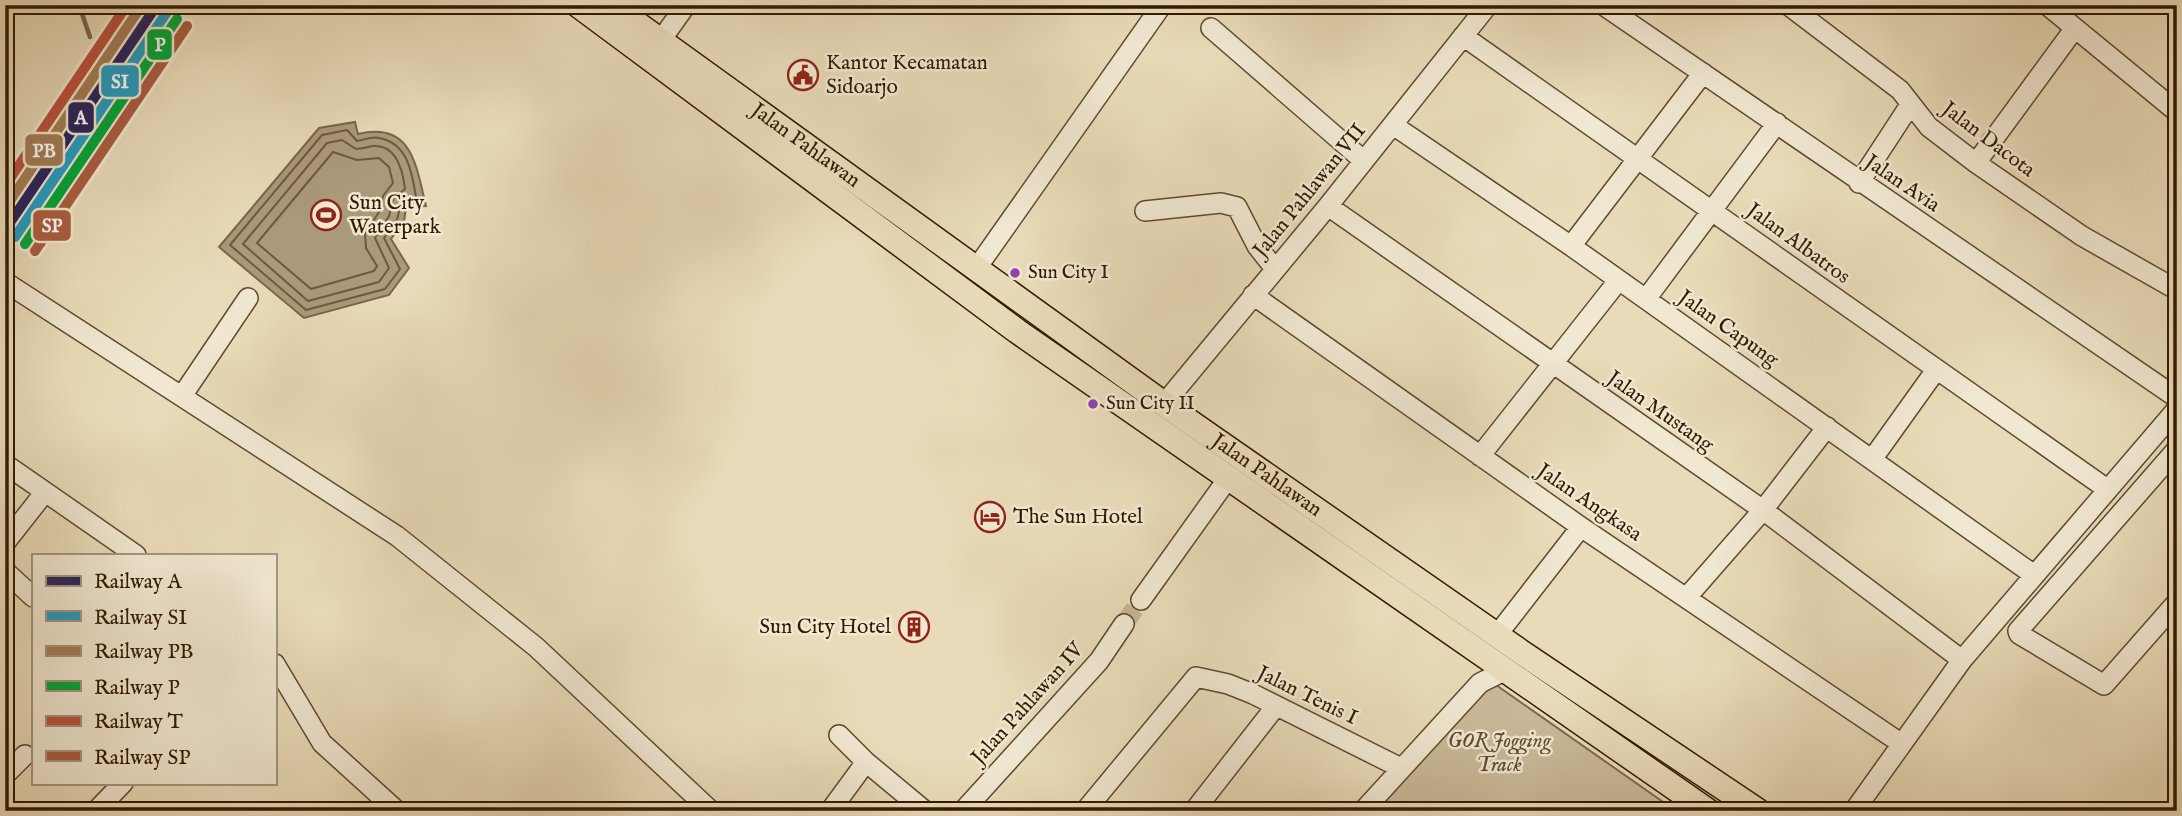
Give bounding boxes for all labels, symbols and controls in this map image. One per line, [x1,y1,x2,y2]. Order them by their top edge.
line badge: P [146,28,173,61]
text: P [155,34,166,58]
place label: Kantor Kecamatan Sidoarjo [826,50,988,101]
public building icon: Kantor Kecamatan Sidoarjo [786,58,820,92]
line badge: SI [100,64,140,98]
text: SI [111,71,129,95]
street label: Jalan Dacota [1934,95,2041,185]
street label: Jalan Pahlawan [744,96,866,194]
line badge: A [67,101,95,134]
text: A [74,107,89,131]
street label: Jalan Pahlawan VII [1246,118,1372,265]
line badge: PB [24,133,64,167]
text: PB [32,140,56,164]
street label: Jalan Avia [1857,148,1946,220]
place label: Sun City Waterpark [349,190,441,241]
street label: Jalan Albatros [1739,196,1855,291]
sports icon: Sun City Waterpark [309,198,343,232]
line badge: SP [32,209,72,242]
text: SP [42,215,62,239]
place label: Sun City I [1028,261,1109,285]
marker: Sun City I [1008,266,1022,280]
street label: Jalan Capung [1671,283,1784,374]
street label: Jalan Mustang [1600,364,1719,459]
place label: Sun City II [1106,392,1195,416]
marker: Sun City II [1086,397,1100,411]
street label: Jalan Pahlawan [1205,426,1327,523]
street label: Jalan Angkasa [1530,457,1648,549]
hotel icon: The Sun Hotel [973,500,1007,534]
place label: The Sun Hotel [1013,504,1143,531]
legend [32,554,276,784]
text: Railway A [94,569,182,596]
text: Railway SI [94,605,187,632]
building icon: Sun City Hotel [897,610,931,644]
place label: Sun City Hotel [759,614,891,641]
street label: Jalan Pahlawan IV [964,636,1091,772]
text: Railway PB [94,639,194,666]
street label: Jalan Tenis I [1250,659,1362,732]
text: Railway P [94,675,180,702]
text: Railway T [94,709,183,736]
park label: GOR Jogging Track [1447,728,1552,779]
text: Railway SP [94,745,190,772]

